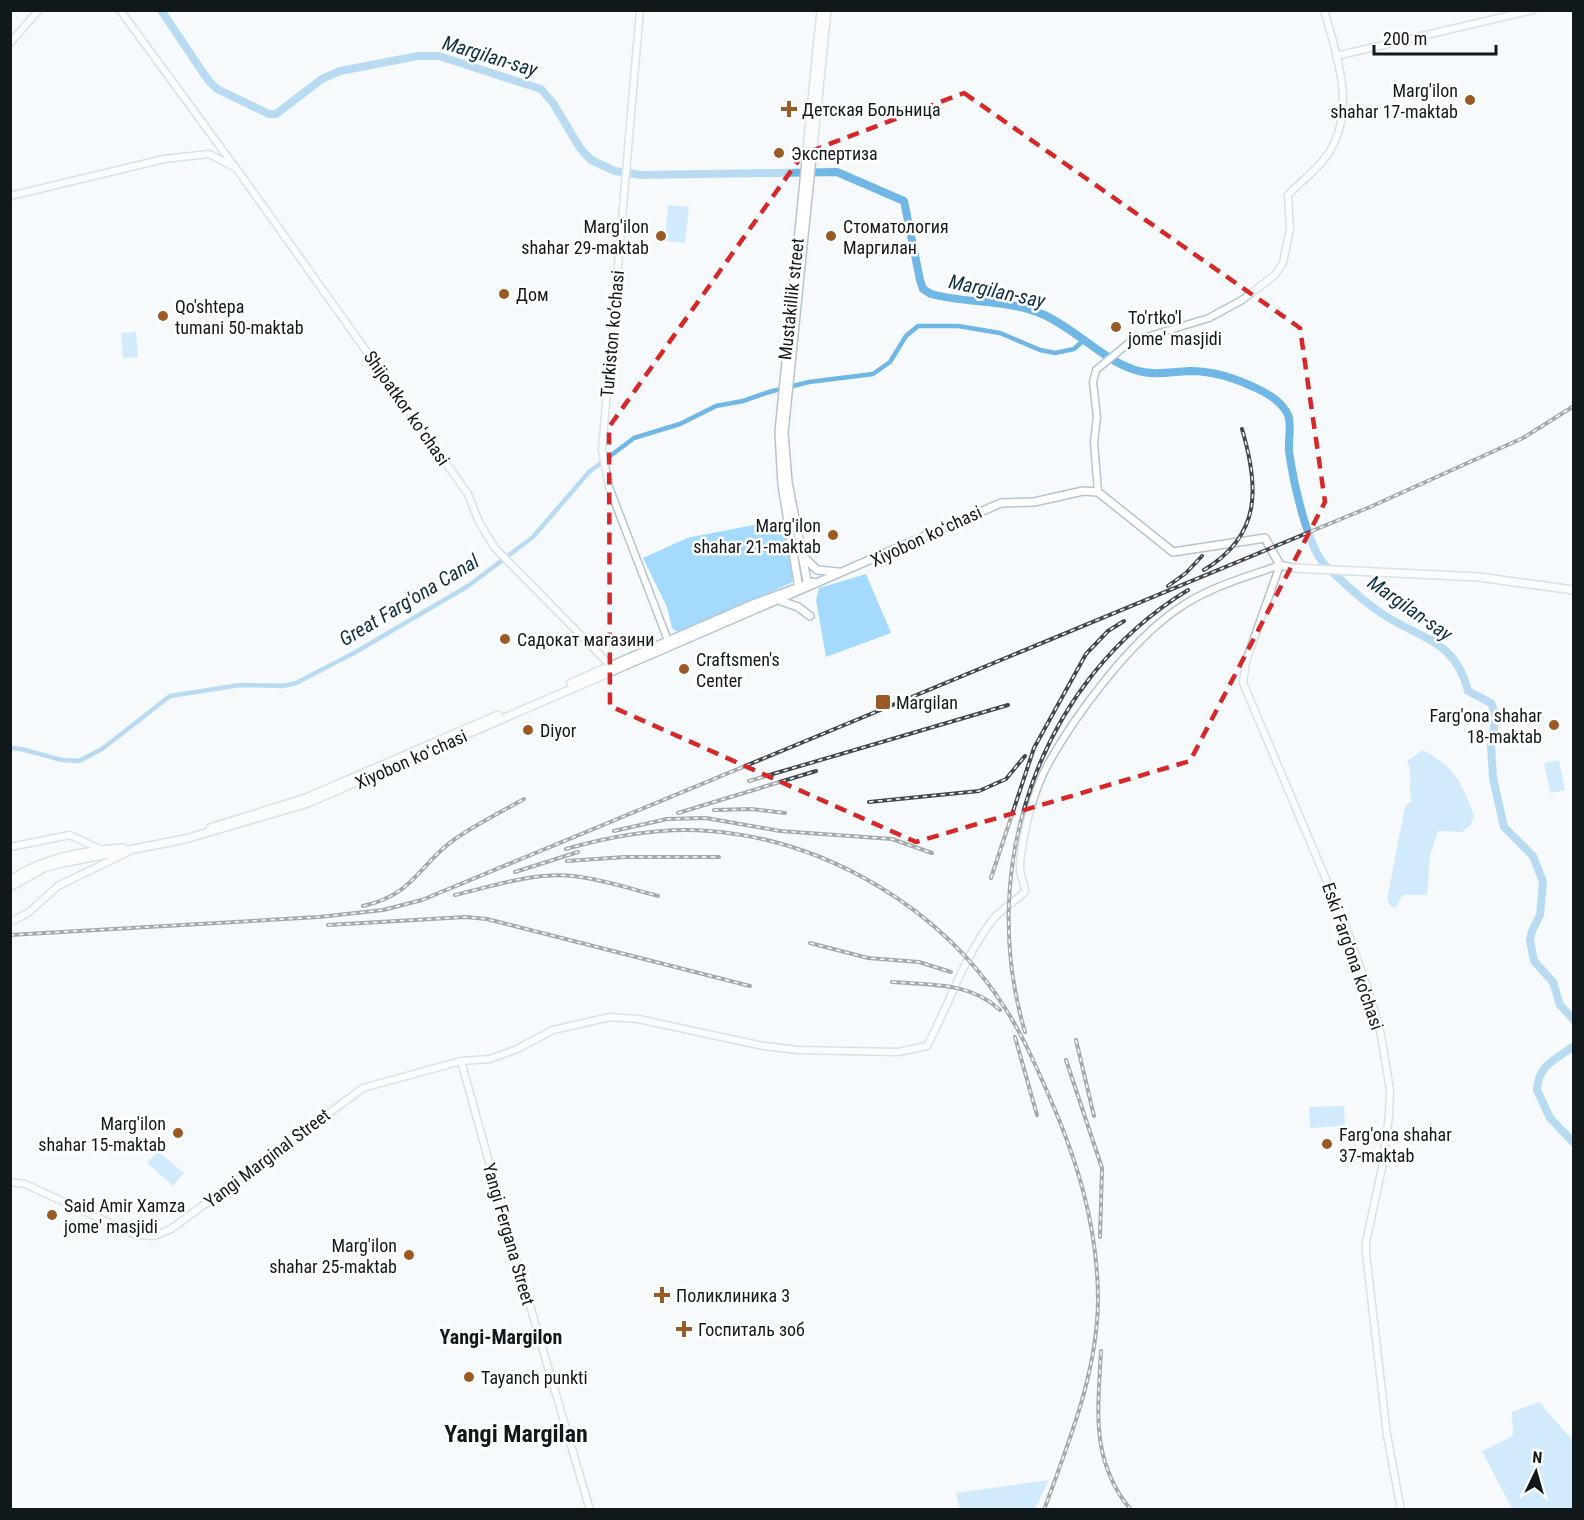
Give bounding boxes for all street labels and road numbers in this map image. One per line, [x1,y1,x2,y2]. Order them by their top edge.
street label: Mustakillik street [774,237,808,361]
street label: Turkiston ko’chasi [596,270,628,398]
street label: Shijoatkor koʻchasi [360,347,454,469]
street label: Xiyobon koʻchasi [867,501,985,571]
street label: Xiyobon koʻchasi [352,725,470,793]
street label: Eski Farg'ona ko'chasi [1318,880,1388,1032]
street label: Yangi Marginal Street [200,1104,334,1212]
street label: Yangi Fergana Street [479,1161,539,1307]

